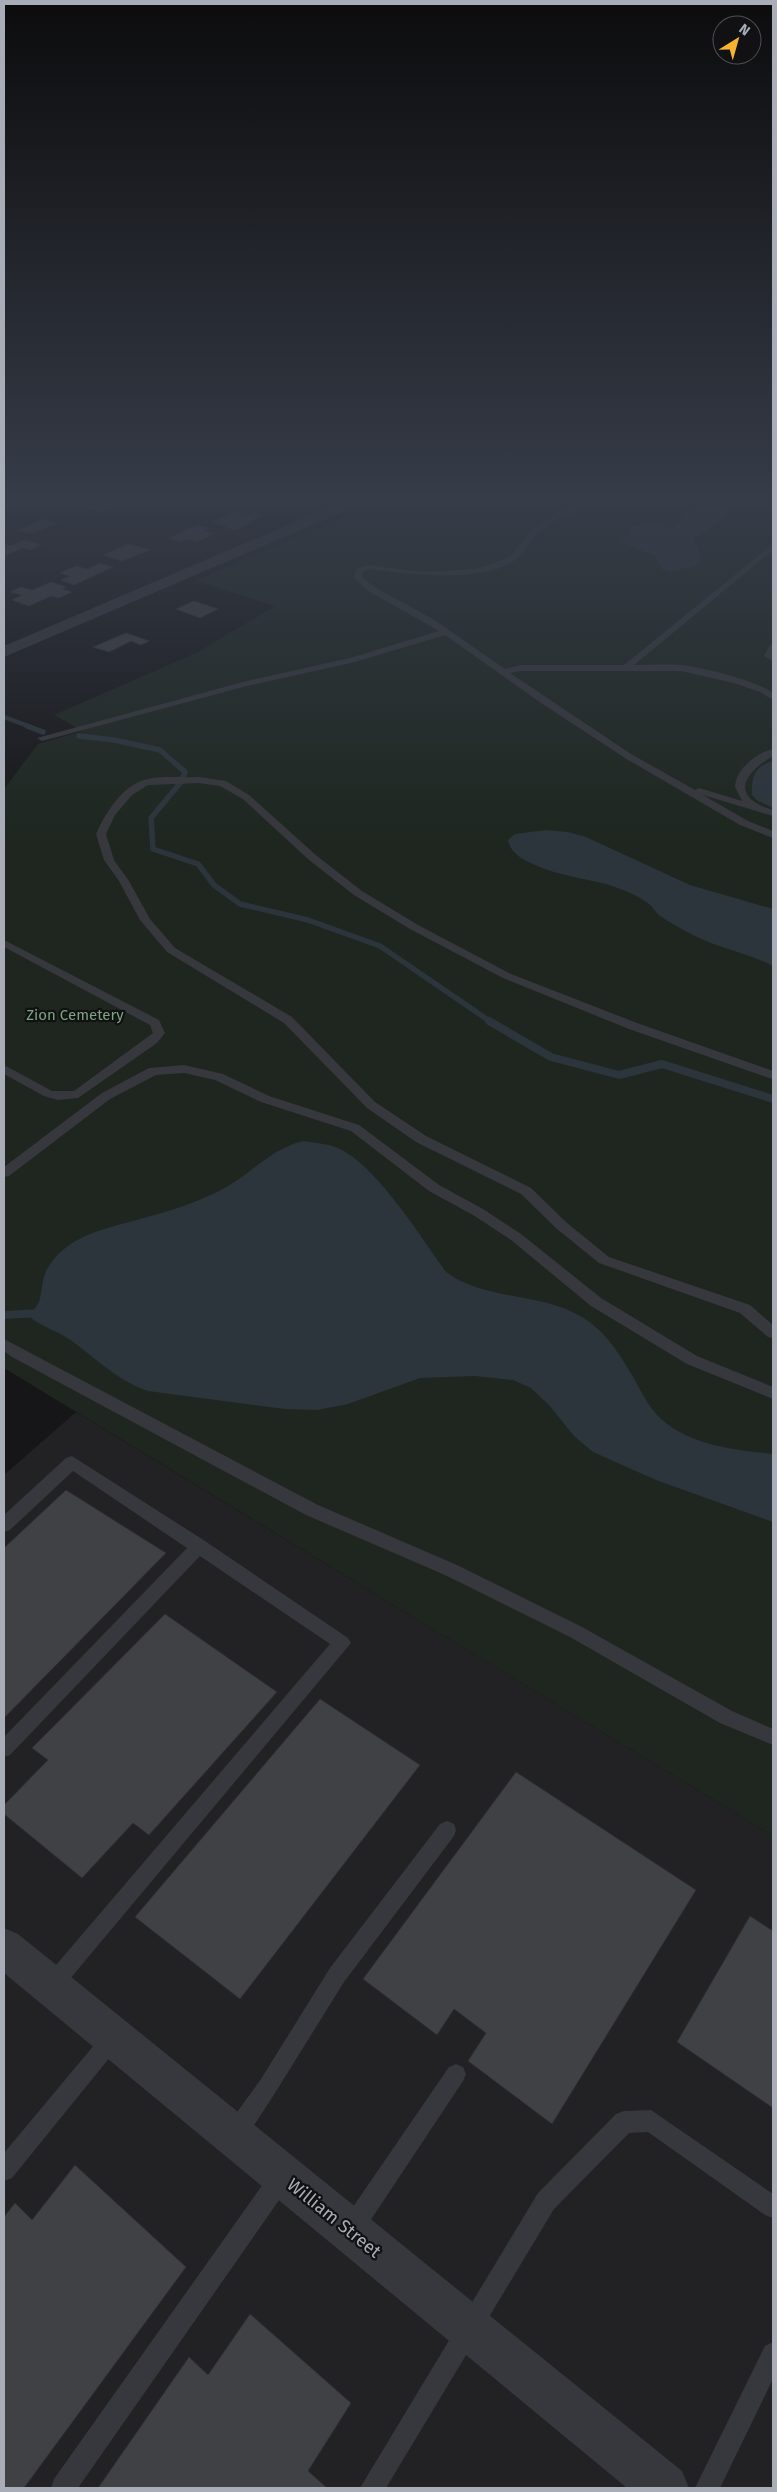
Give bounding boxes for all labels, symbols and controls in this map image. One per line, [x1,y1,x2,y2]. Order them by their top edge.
north arrow [712,15,762,65]
text: N [736,20,753,40]
park label: Zion Cemetery [26,1006,124,1024]
street label: William Street [283,2173,386,2263]

